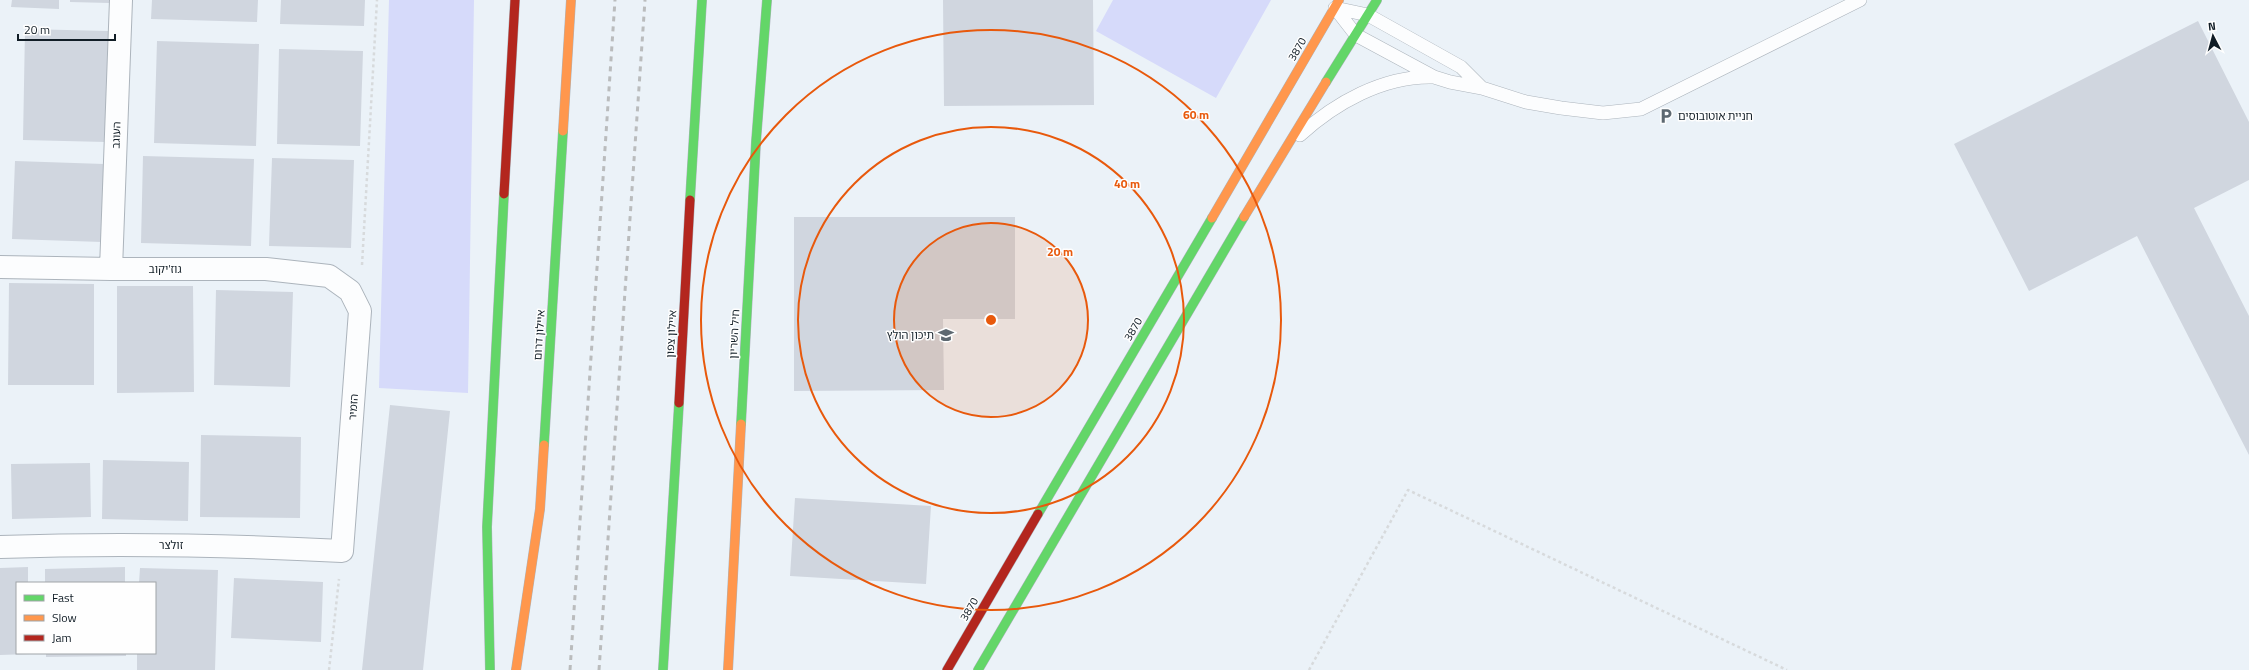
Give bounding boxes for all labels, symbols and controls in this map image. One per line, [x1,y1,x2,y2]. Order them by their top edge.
scale bar [18,16,115,42]
north arrow [2193,16,2233,56]
text: N [2207,18,2217,34]
text: 20 m [24,20,50,39]
street label: 3870 [1284,34,1310,64]
text: 60 m [1183,105,1209,124]
parking icon: חניית אוטובוסים [1657,107,1675,125]
place label: חניית אוטובוסים [1678,108,1753,124]
street label: העוגב [108,121,124,149]
text: 40 m [1114,174,1140,193]
text: 20 m [1047,242,1073,261]
street label: גוז'יקוב [148,261,182,277]
street label: איילון דרום [529,309,549,361]
street label: חיל השריון [725,309,743,359]
street label: איילון צפון [662,310,680,358]
centre of rings [984,313,998,327]
street label: 3870 [1120,314,1146,344]
school or university icon: תיכון הולץ [937,326,955,344]
place label: תיכון הולץ [887,327,934,343]
street label: הזמיר [344,393,362,421]
street label: זולצר [159,537,184,553]
legend [16,582,156,654]
text: Fast [52,588,75,607]
street label: 3870 [956,594,982,624]
text: Slow [52,608,77,627]
text: Jam [52,628,72,647]

